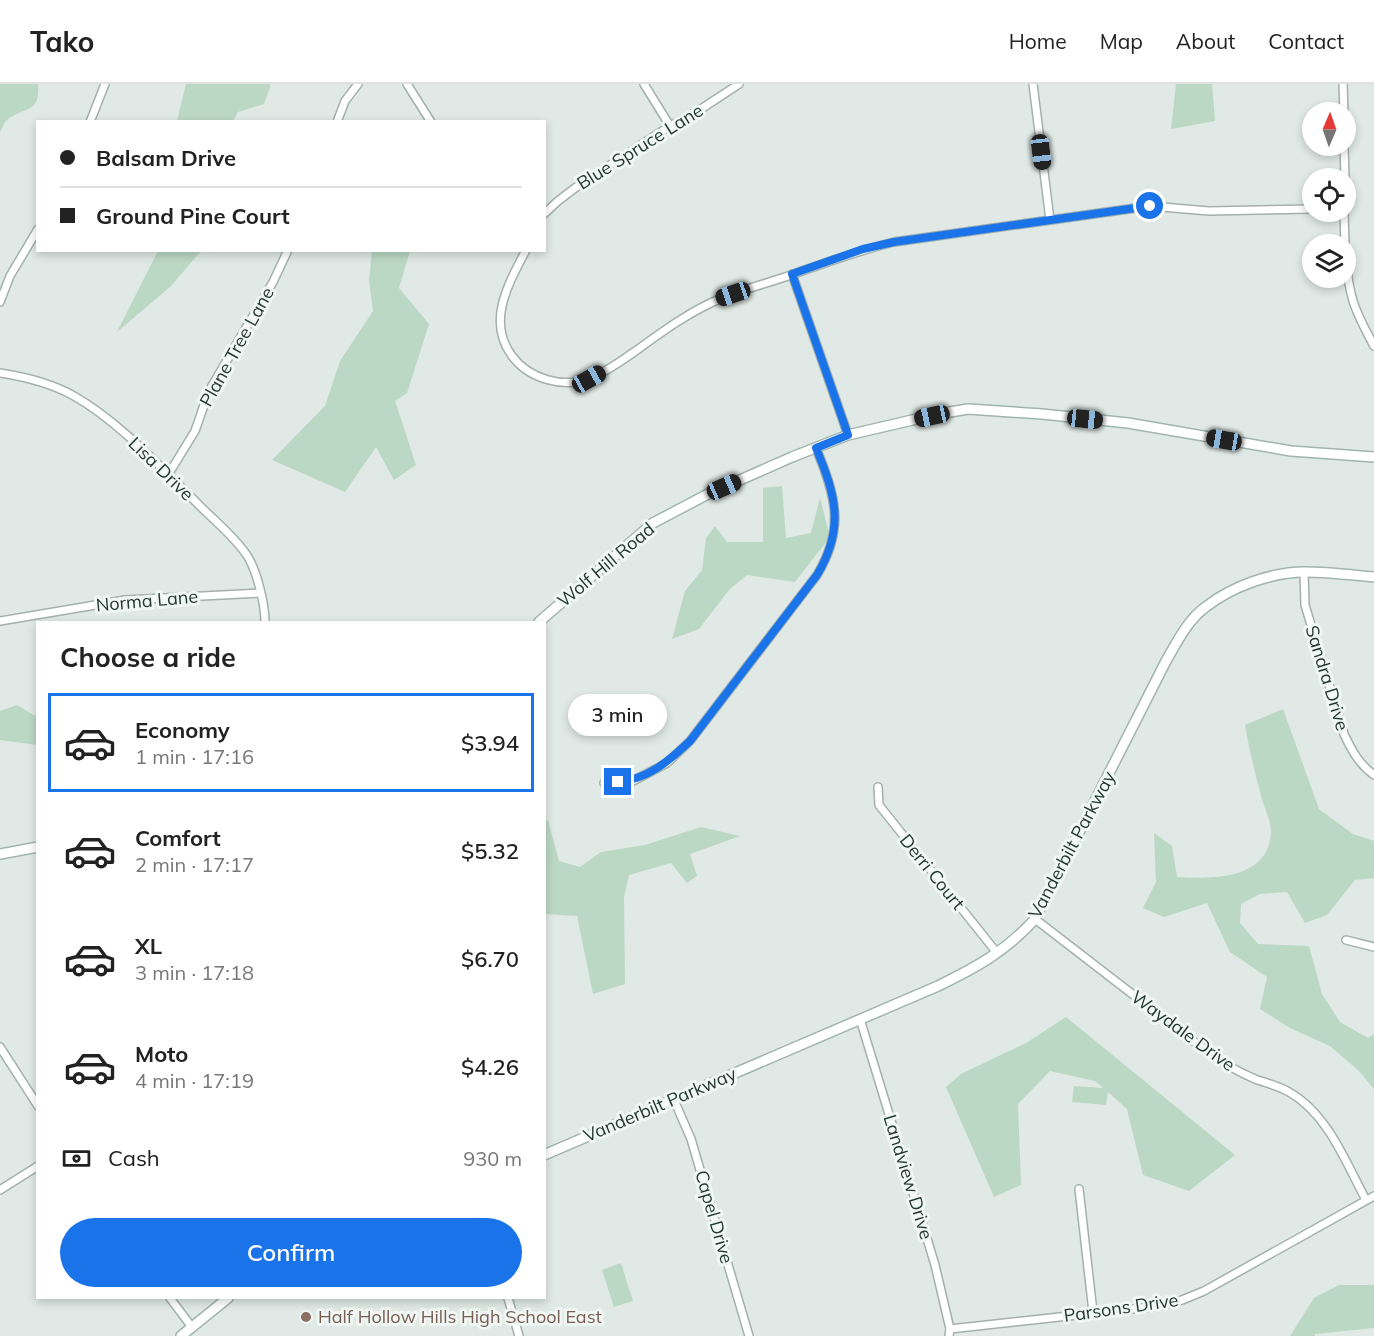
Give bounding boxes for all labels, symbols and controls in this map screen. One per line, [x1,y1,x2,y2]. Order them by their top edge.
text: Tako [30,24,94,59]
text: Home [1009,28,1067,54]
text: Map [1100,28,1143,54]
text: About [1176,28,1235,54]
text: Contact [1268,28,1344,54]
street label: Blue Spruce Lane [572,99,707,195]
north arrow [1302,102,1356,156]
map controls [1302,102,1356,288]
car [1030,133,1052,171]
text: Balsam Drive [96,144,236,172]
button: locate [1302,168,1356,222]
route start [1136,192,1163,219]
text: Ground Pine Court [96,202,290,230]
button: layers [1302,234,1356,288]
car [713,280,753,308]
street label: Plane Tree Lane [194,283,279,410]
car [569,362,609,396]
car [913,403,951,429]
car [1066,408,1104,430]
car [1205,428,1243,452]
street label: Lisa Drive [124,432,199,505]
car [704,471,744,503]
street label: Wolf Hill Road [552,517,659,612]
street label: Norma Lane [95,585,199,616]
street label: Sandra Drive [1301,622,1354,733]
text: Choose a ride [60,640,236,674]
callout: 3 min [568,695,668,737]
text: 3 min [592,702,643,727]
icon: car [63,716,117,770]
text: Economy [135,716,230,744]
text: $3.94 [461,729,519,757]
text: 1 min · 17:16 [135,744,254,769]
street label: Vanderbilt Parkway [1023,767,1120,922]
route end [604,768,631,795]
icon: car [63,824,117,878]
text: Comfort [135,824,221,852]
street label: Derri Court [895,829,970,914]
text: $5.32 [461,837,519,865]
text: 2 min · 17:17 [135,852,254,877]
icon: car [63,932,117,986]
text: XL [135,932,162,960]
text: $6.70 [461,945,519,973]
text: 3 min · 17:18 [135,960,254,985]
street label: Waydale Drive [1127,985,1240,1076]
icon: car [63,1040,117,1094]
text: Moto [135,1040,188,1068]
text: $4.26 [461,1053,519,1081]
street label: Vanderbilt Parkway [580,1062,740,1147]
text: 4 min · 17:19 [135,1068,254,1093]
street label: Landview Drive [879,1112,938,1242]
icon: cash [60,1142,93,1175]
text: Cash [108,1144,160,1172]
text: 930 m [463,1146,522,1171]
street label: Capel Drive [690,1168,739,1266]
button: Confirm [60,1218,522,1287]
street label: Parsons Drive [1062,1288,1180,1327]
place label: Half Hollow Hills High School East [318,1305,602,1328]
marker: Half Hollow Hills High School East [299,1310,313,1324]

